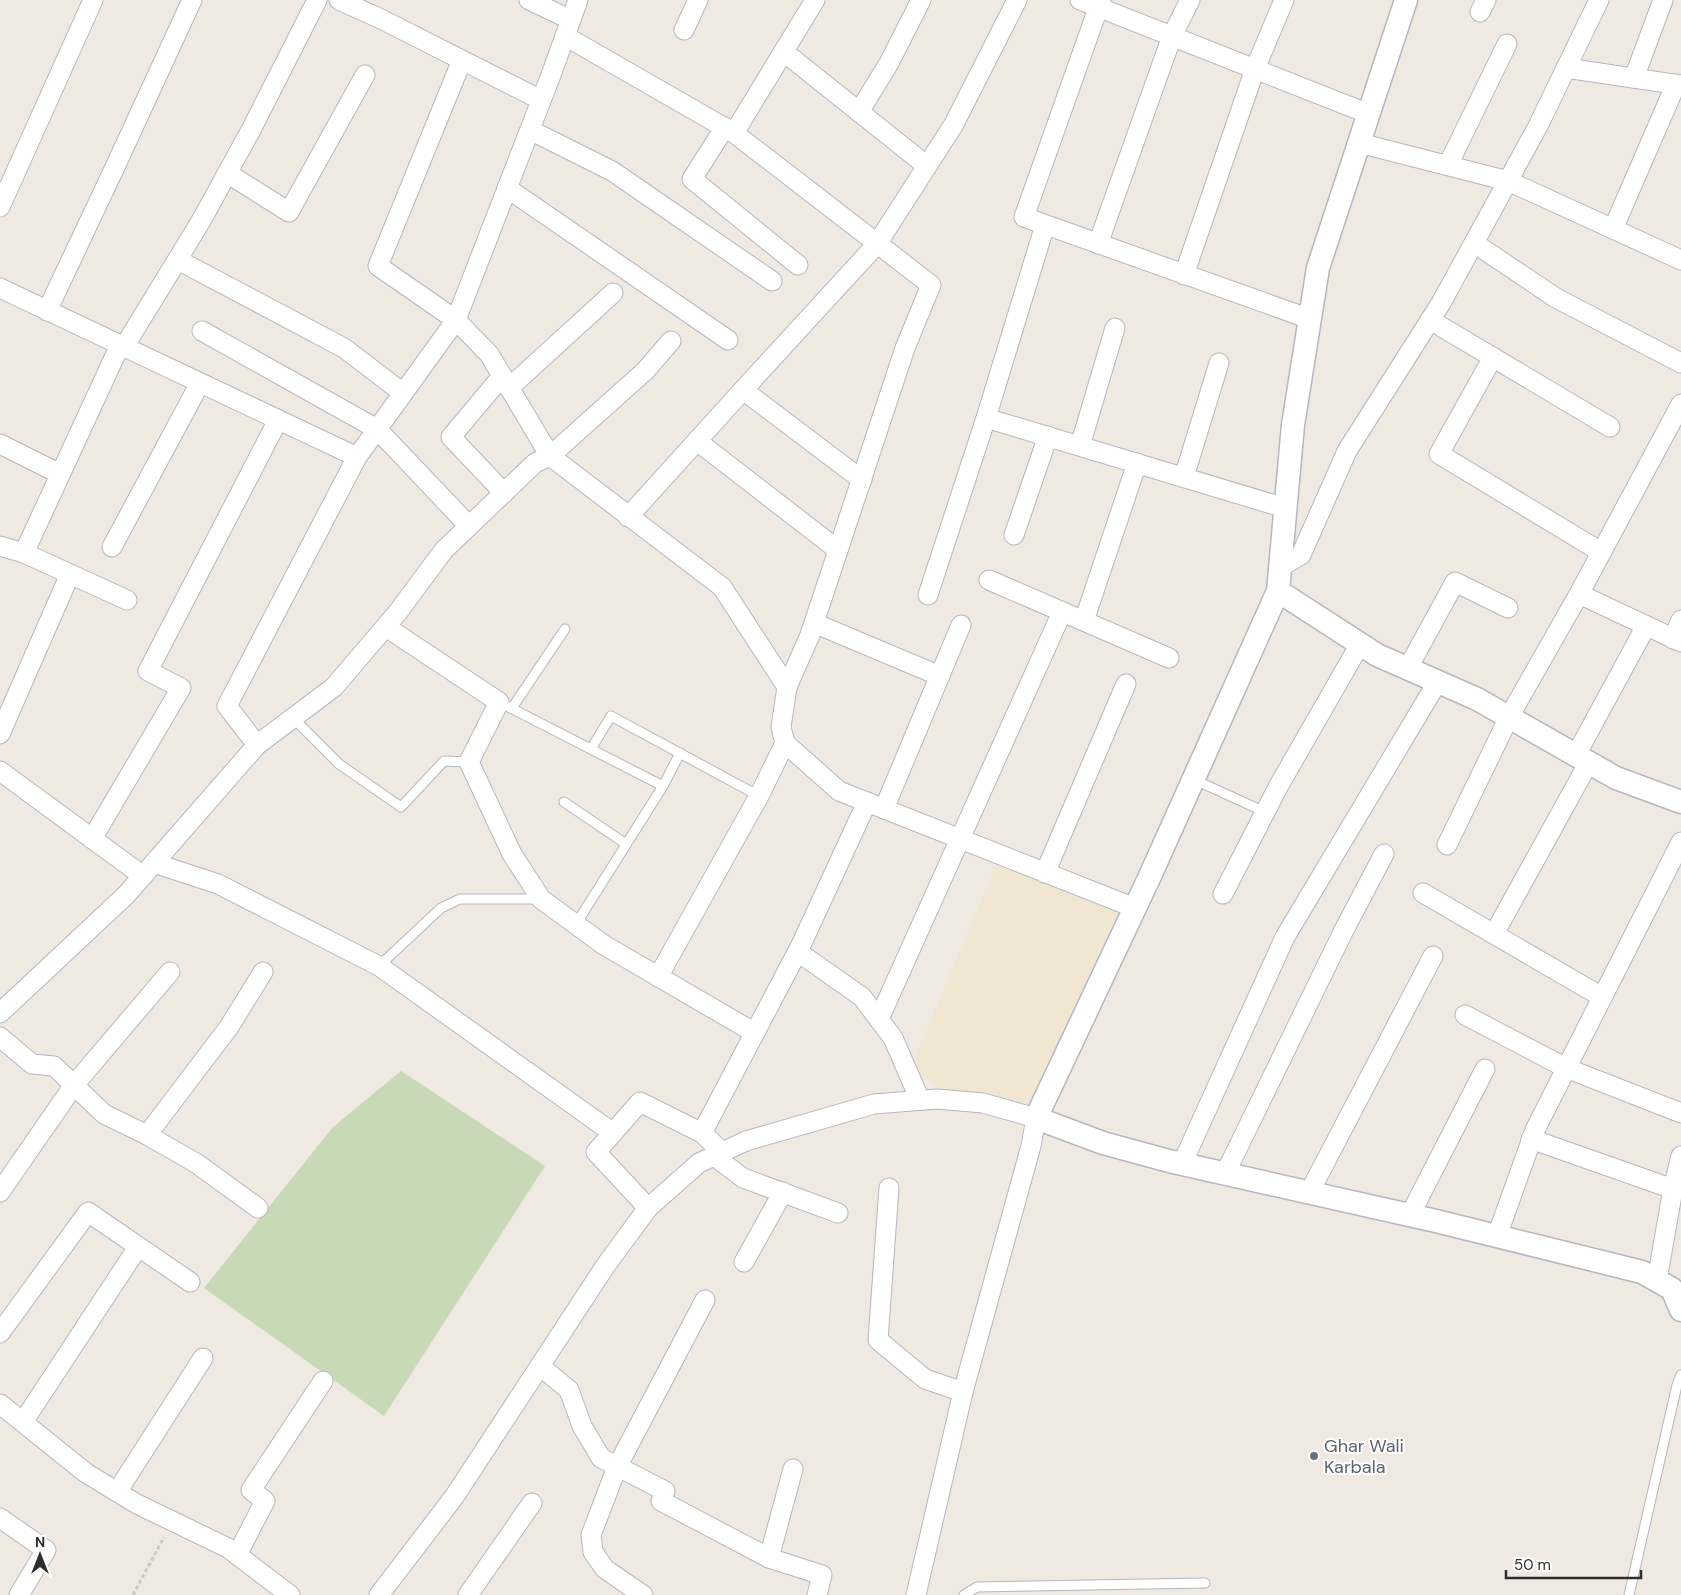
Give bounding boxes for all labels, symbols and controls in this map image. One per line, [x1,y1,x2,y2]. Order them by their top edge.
place label: Ghar Wali Karbala [1324,1434,1404,1479]
marker: Ghar Wali Karbala [1308,1450,1320,1462]
north arrow [15,1530,65,1580]
text: N [35,1533,45,1551]
scale bar [1506,1548,1641,1580]
text: 50 m [1514,1555,1551,1575]

